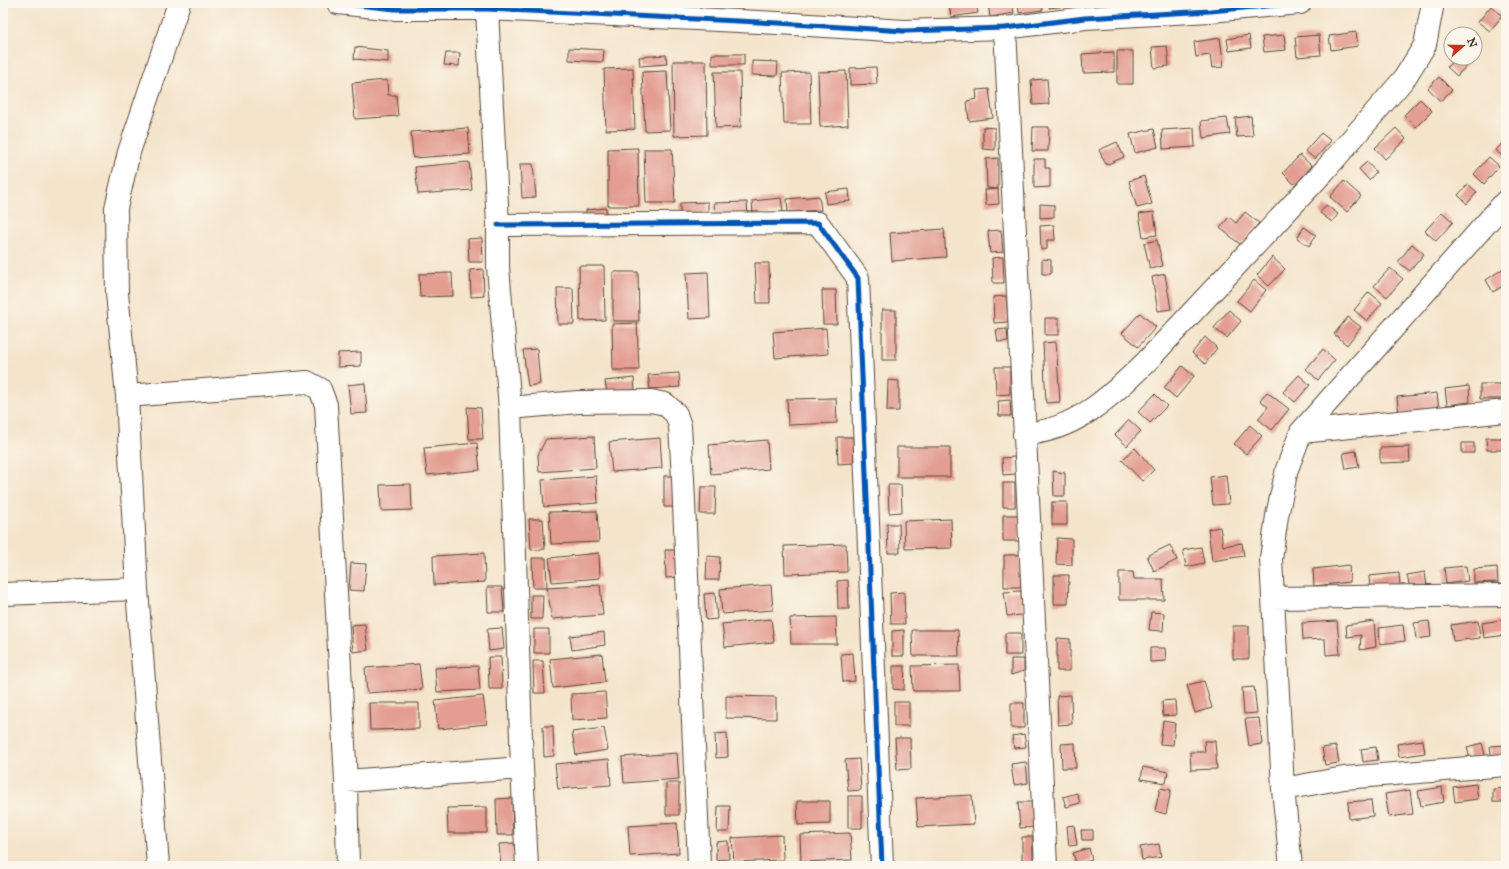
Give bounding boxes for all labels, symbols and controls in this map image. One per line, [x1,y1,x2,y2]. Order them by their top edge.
north arrow [1443,26,1483,66]
text: N [1464,36,1480,50]

